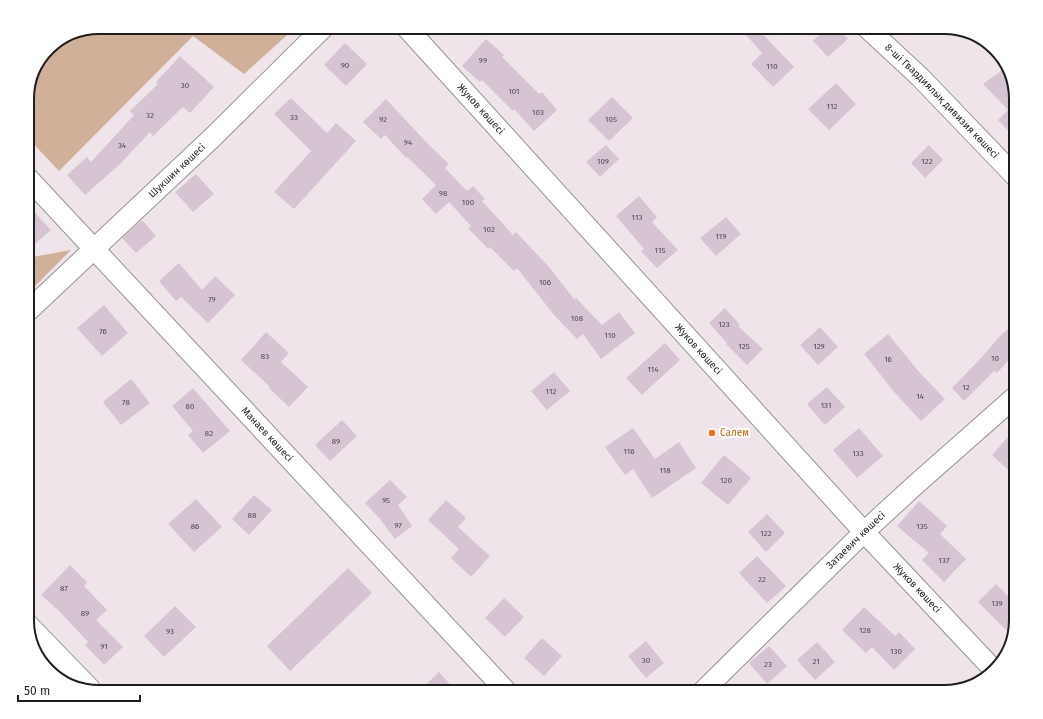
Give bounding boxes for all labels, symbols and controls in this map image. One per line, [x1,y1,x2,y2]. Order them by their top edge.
street label: 8-ші Гвардиялық дивизия көшесі [882,41,1002,161]
house number: 99 [479,56,487,65]
house number: 90 [341,61,350,70]
house number: 110 [766,62,778,71]
house number: 30 [181,81,190,90]
street label: Жуков көшесі [455,81,507,137]
house number: 101 [508,87,520,96]
house number: 112 [827,102,837,111]
house number: 103 [532,108,544,117]
house number: 32 [146,111,154,120]
house number: 33 [290,113,298,122]
house number: 92 [379,115,387,124]
house number: 105 [605,115,617,124]
house number: 94 [404,138,413,147]
street label: Шукшин көшесі [146,140,208,201]
house number: 34 [118,141,127,150]
house number: 109 [597,157,609,166]
house number: 122 [921,157,933,166]
house number: 98 [439,189,448,198]
house number: 100 [462,198,475,207]
house number: 113 [632,213,642,222]
house number: 102 [483,225,495,234]
house number: 119 [715,232,727,241]
house number: 115 [655,246,665,255]
house number: 106 [539,278,551,287]
house number: 79 [208,295,216,304]
house number: 108 [571,314,584,323]
house number: 123 [718,320,730,329]
street label: Жуков көшесі [672,321,725,377]
house number: 76 [99,327,107,336]
house number: 110 [604,331,616,340]
house number: 125 [738,342,750,351]
house number: 129 [813,342,825,351]
house number: 83 [261,352,269,361]
house number: 10 [991,354,999,363]
house number: 16 [884,355,892,364]
house number: 114 [647,365,659,374]
house number: 12 [962,383,970,392]
house number: 112 [546,387,556,396]
house number: 14 [916,392,925,401]
house number: 78 [122,398,130,407]
house number: 131 [821,401,831,410]
house number: 80 [186,402,195,411]
street label: Манаев көшесі [239,405,296,464]
place label: Салем [720,427,749,439]
marker: Салем [707,428,717,438]
house number: 82 [205,429,213,438]
house number: 89 [332,437,340,446]
house number: 116 [623,447,635,456]
house number: 133 [852,449,864,458]
house number: 118 [659,466,671,475]
house number: 120 [720,476,732,485]
house number: 95 [382,496,390,505]
street label: Затаевич көшесі [824,508,888,572]
house number: 88 [248,511,257,520]
house number: 97 [394,521,402,530]
house number: 86 [191,522,199,531]
house number: 135 [916,522,928,531]
house number: 122 [760,529,772,538]
house number: 137 [939,556,950,565]
street label: Жуков көшесі [891,561,944,616]
house number: 22 [758,575,766,584]
house number: 87 [60,584,68,593]
house number: 139 [991,599,1003,608]
house number: 89 [81,609,89,618]
house number: 128 [859,626,872,635]
house number: 93 [166,627,174,636]
house number: 91 [100,642,108,651]
house number: 130 [890,647,902,656]
house number: 30 [642,656,651,665]
house number: 21 [812,657,820,666]
house number: 23 [764,660,772,669]
scale bar [18,677,140,703]
text: 50 m [24,684,50,698]

